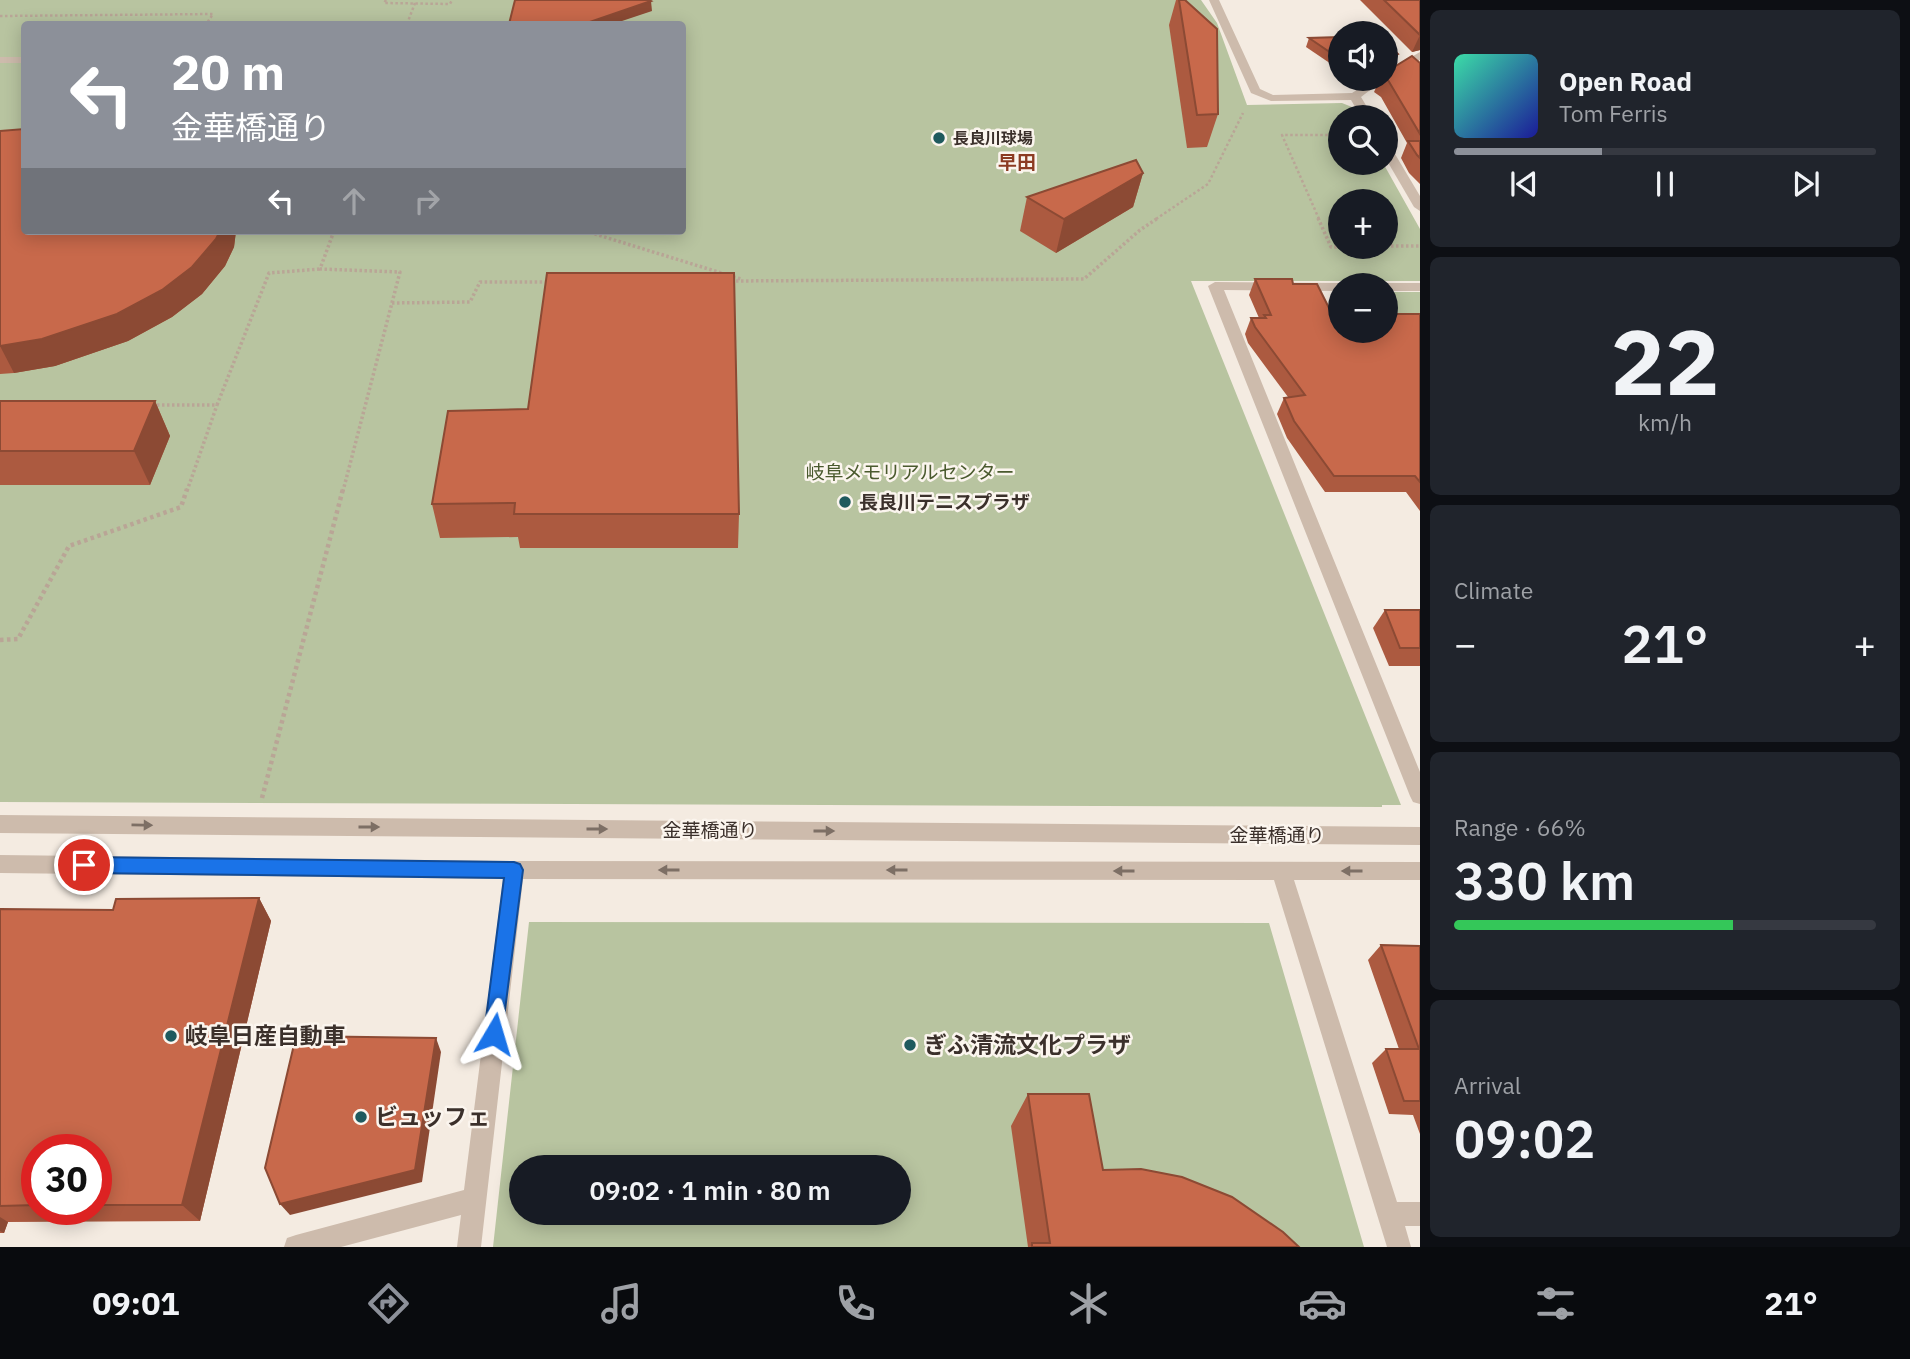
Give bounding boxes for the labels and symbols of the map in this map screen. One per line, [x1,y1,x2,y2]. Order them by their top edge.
place label: 長良川球場 [953,128,1033,148]
marker: 長良川球場 [931,130,947,146]
district label: 早田 [998,150,1036,174]
park label: 岐阜メモリアルセンター [806,460,1014,484]
place label: 長良川テニスプラザ [859,490,1030,514]
marker: 長良川テニスプラザ [837,494,853,510]
street label: 金華橋通り [662,818,758,842]
one-way arrow [131,820,153,831]
one-way arrow [358,822,380,833]
one-way arrow [586,823,608,835]
street label: 金華橋通り [1229,823,1325,847]
one-way arrow [813,825,835,837]
pin [54,835,114,895]
one-way arrow [658,864,680,876]
one-way arrow [886,864,908,876]
one-way arrow [1113,865,1135,877]
one-way arrow [1341,865,1363,877]
position arrow [457,997,531,1071]
place label: 岐阜日産自動車 [185,1020,346,1050]
marker: 岐阜日産自動車 [163,1028,179,1044]
place label: ぎふ清流文化プラザ [924,1029,1131,1059]
marker: ぎふ清流文化プラザ [902,1037,918,1053]
place label: ビュッフェ [375,1101,490,1131]
marker: ビュッフェ [353,1109,369,1125]
speed limit sign: 30 [21,1134,112,1225]

